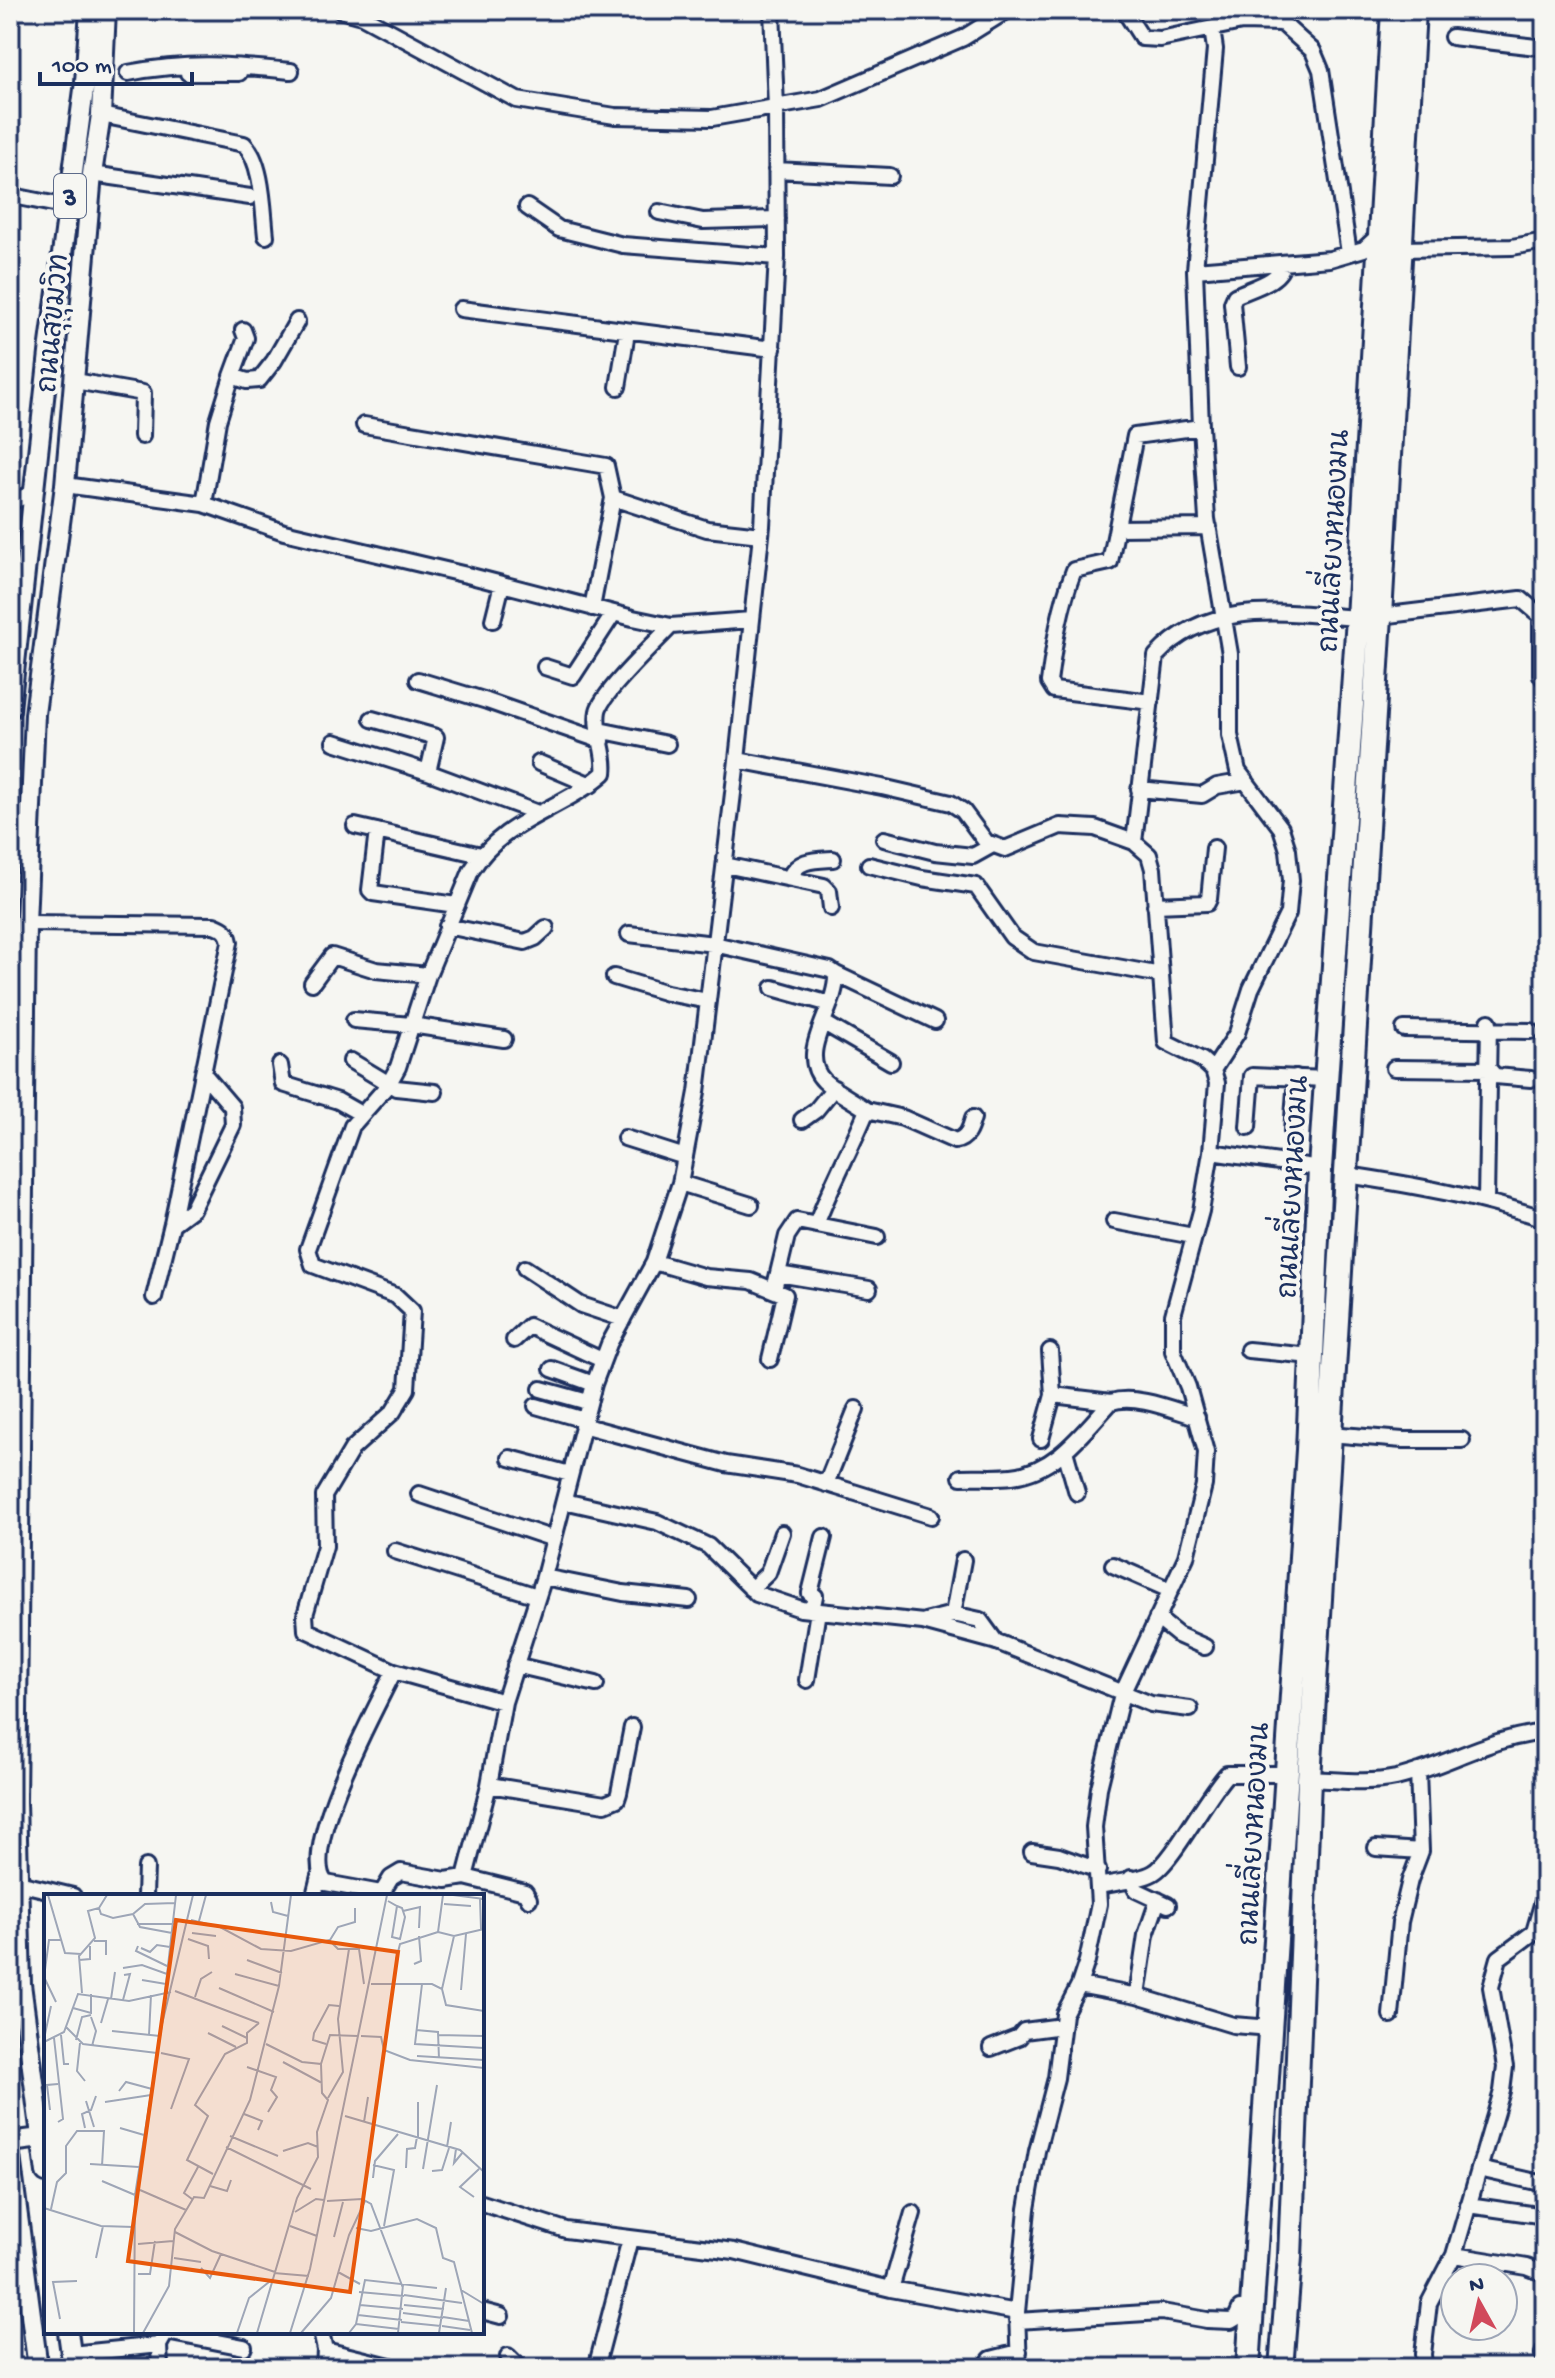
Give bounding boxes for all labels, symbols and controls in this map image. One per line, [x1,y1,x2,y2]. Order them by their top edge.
scale bar [40,36,192,86]
text: 100 m [51,53,112,82]
road number: 3 [54,174,86,218]
street label: ถนนสุขุมวิท [29,252,78,395]
street label: ถนนเลี่ยงหนองมน [1300,428,1359,654]
street label: ถนนเลี่ยงหนองมน [1259,1074,1318,1300]
street label: ถนนเลี่ยงหนองมน [1220,1721,1279,1947]
inset map [44,1894,484,2334]
north arrow [1439,2262,1519,2342]
text: N [1468,2272,1486,2300]

